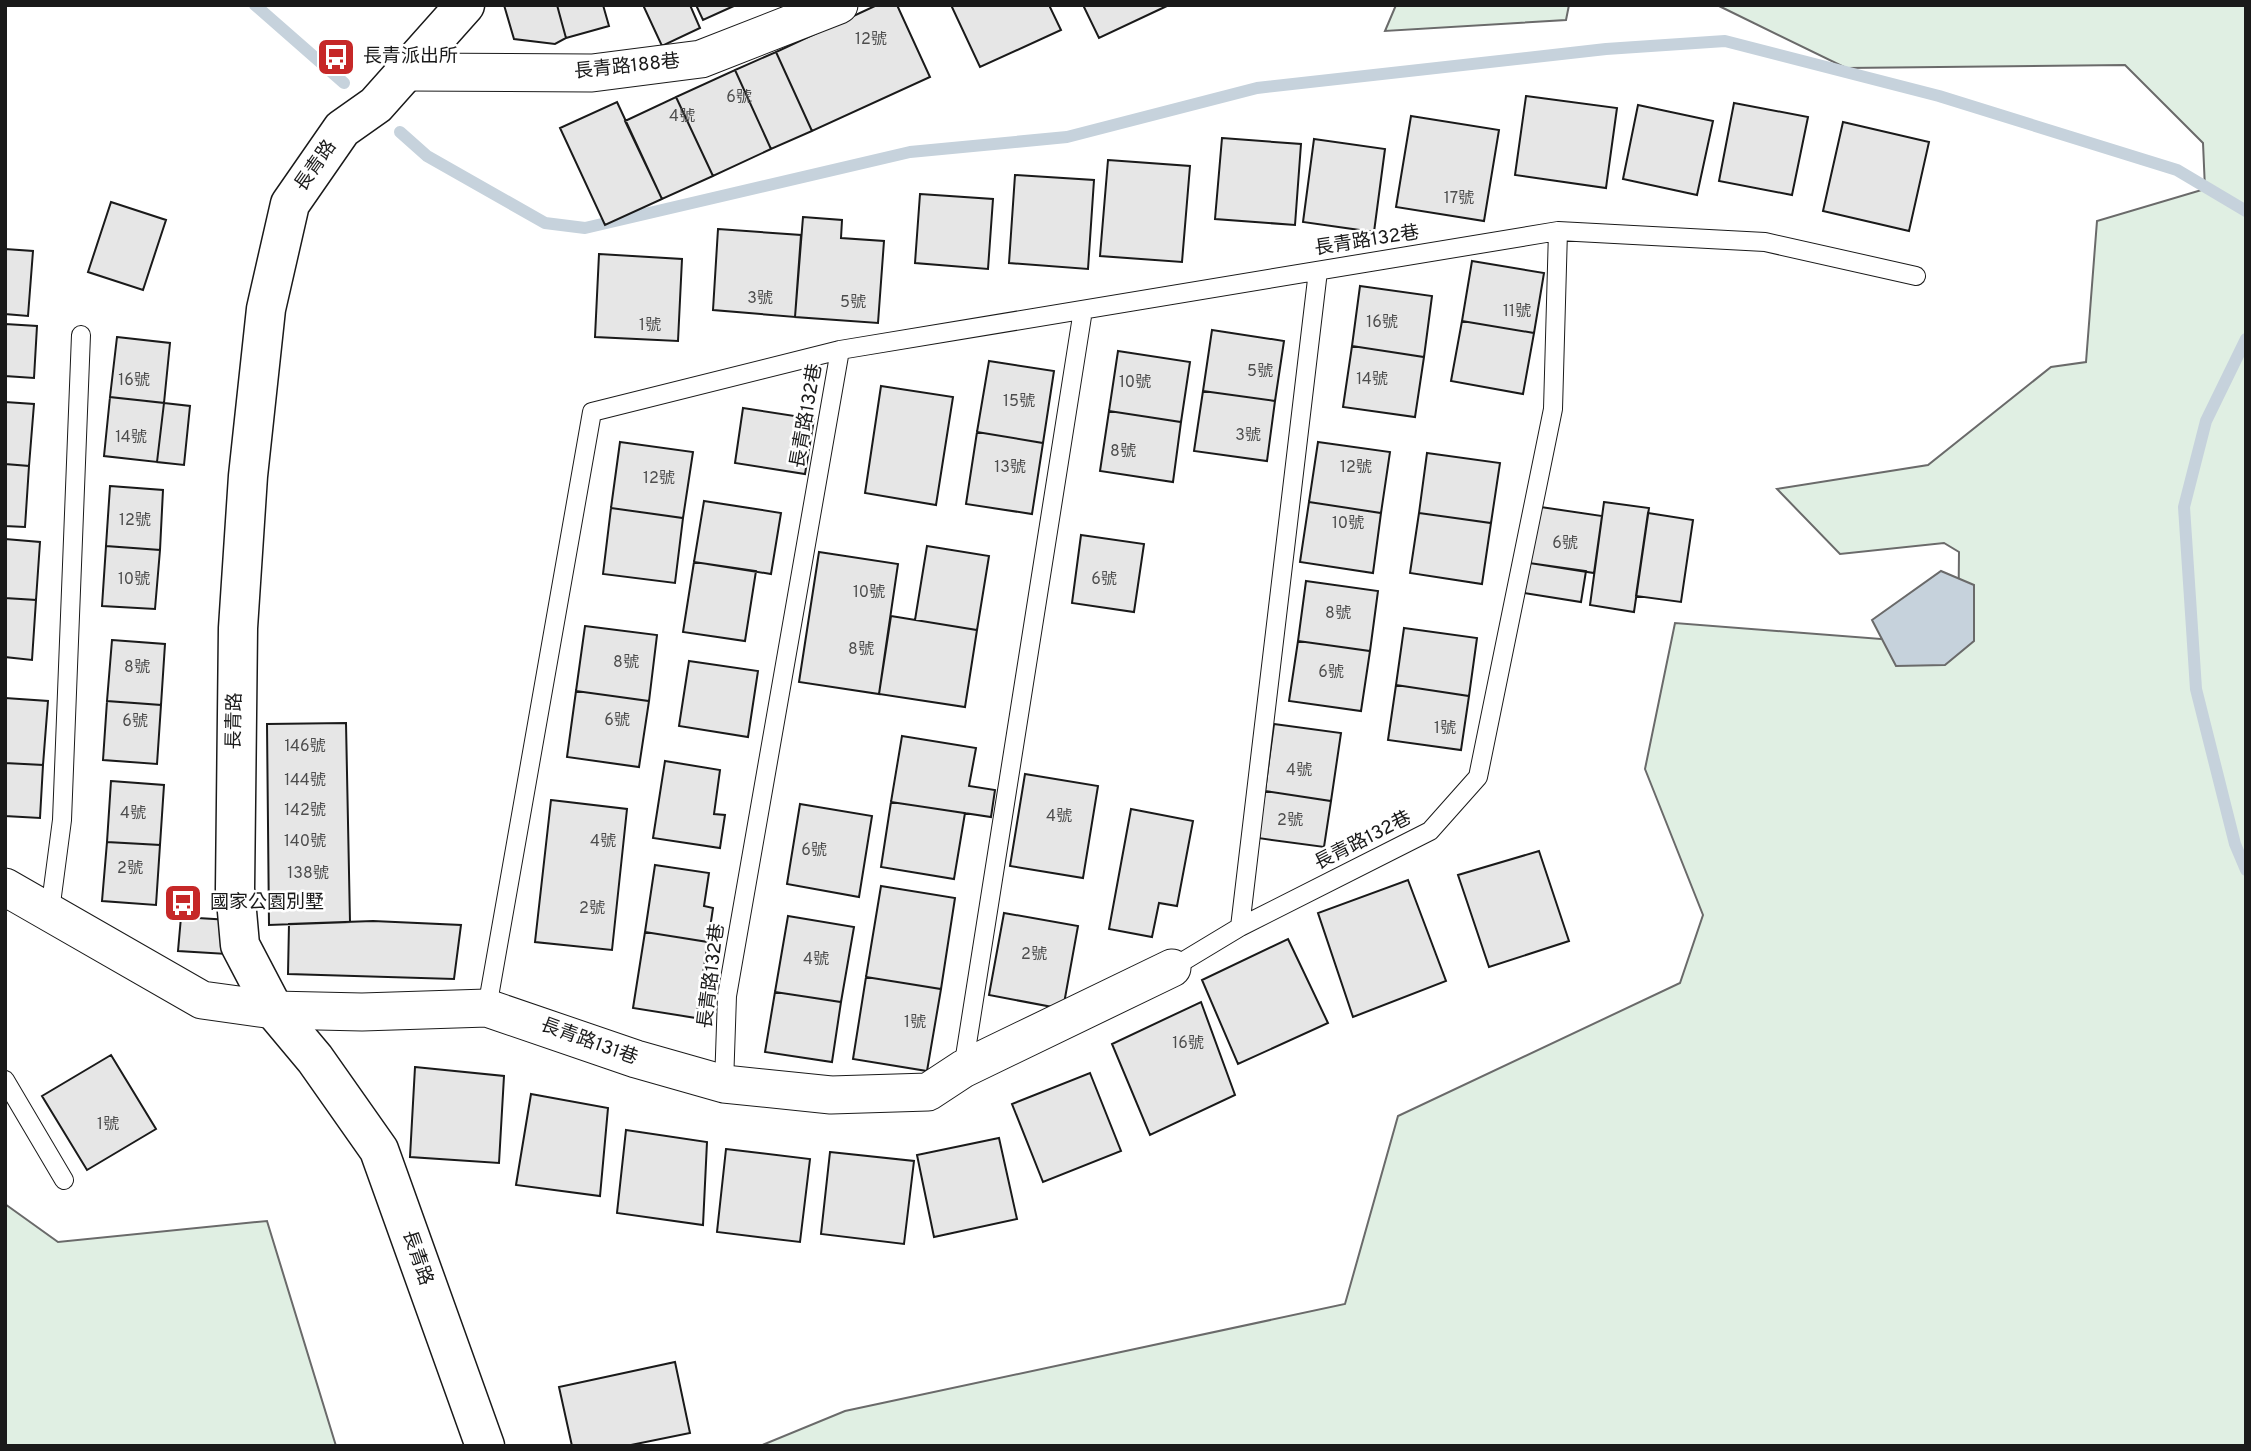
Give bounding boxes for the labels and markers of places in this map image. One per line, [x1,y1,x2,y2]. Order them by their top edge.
bus stop icon: 長青派出所 [315,36,357,78]
place label: 長青派出所 [363,45,458,69]
bus stop icon: 國家公園別墅 [162,882,204,924]
place label: 國家公園別墅 [210,891,324,915]

